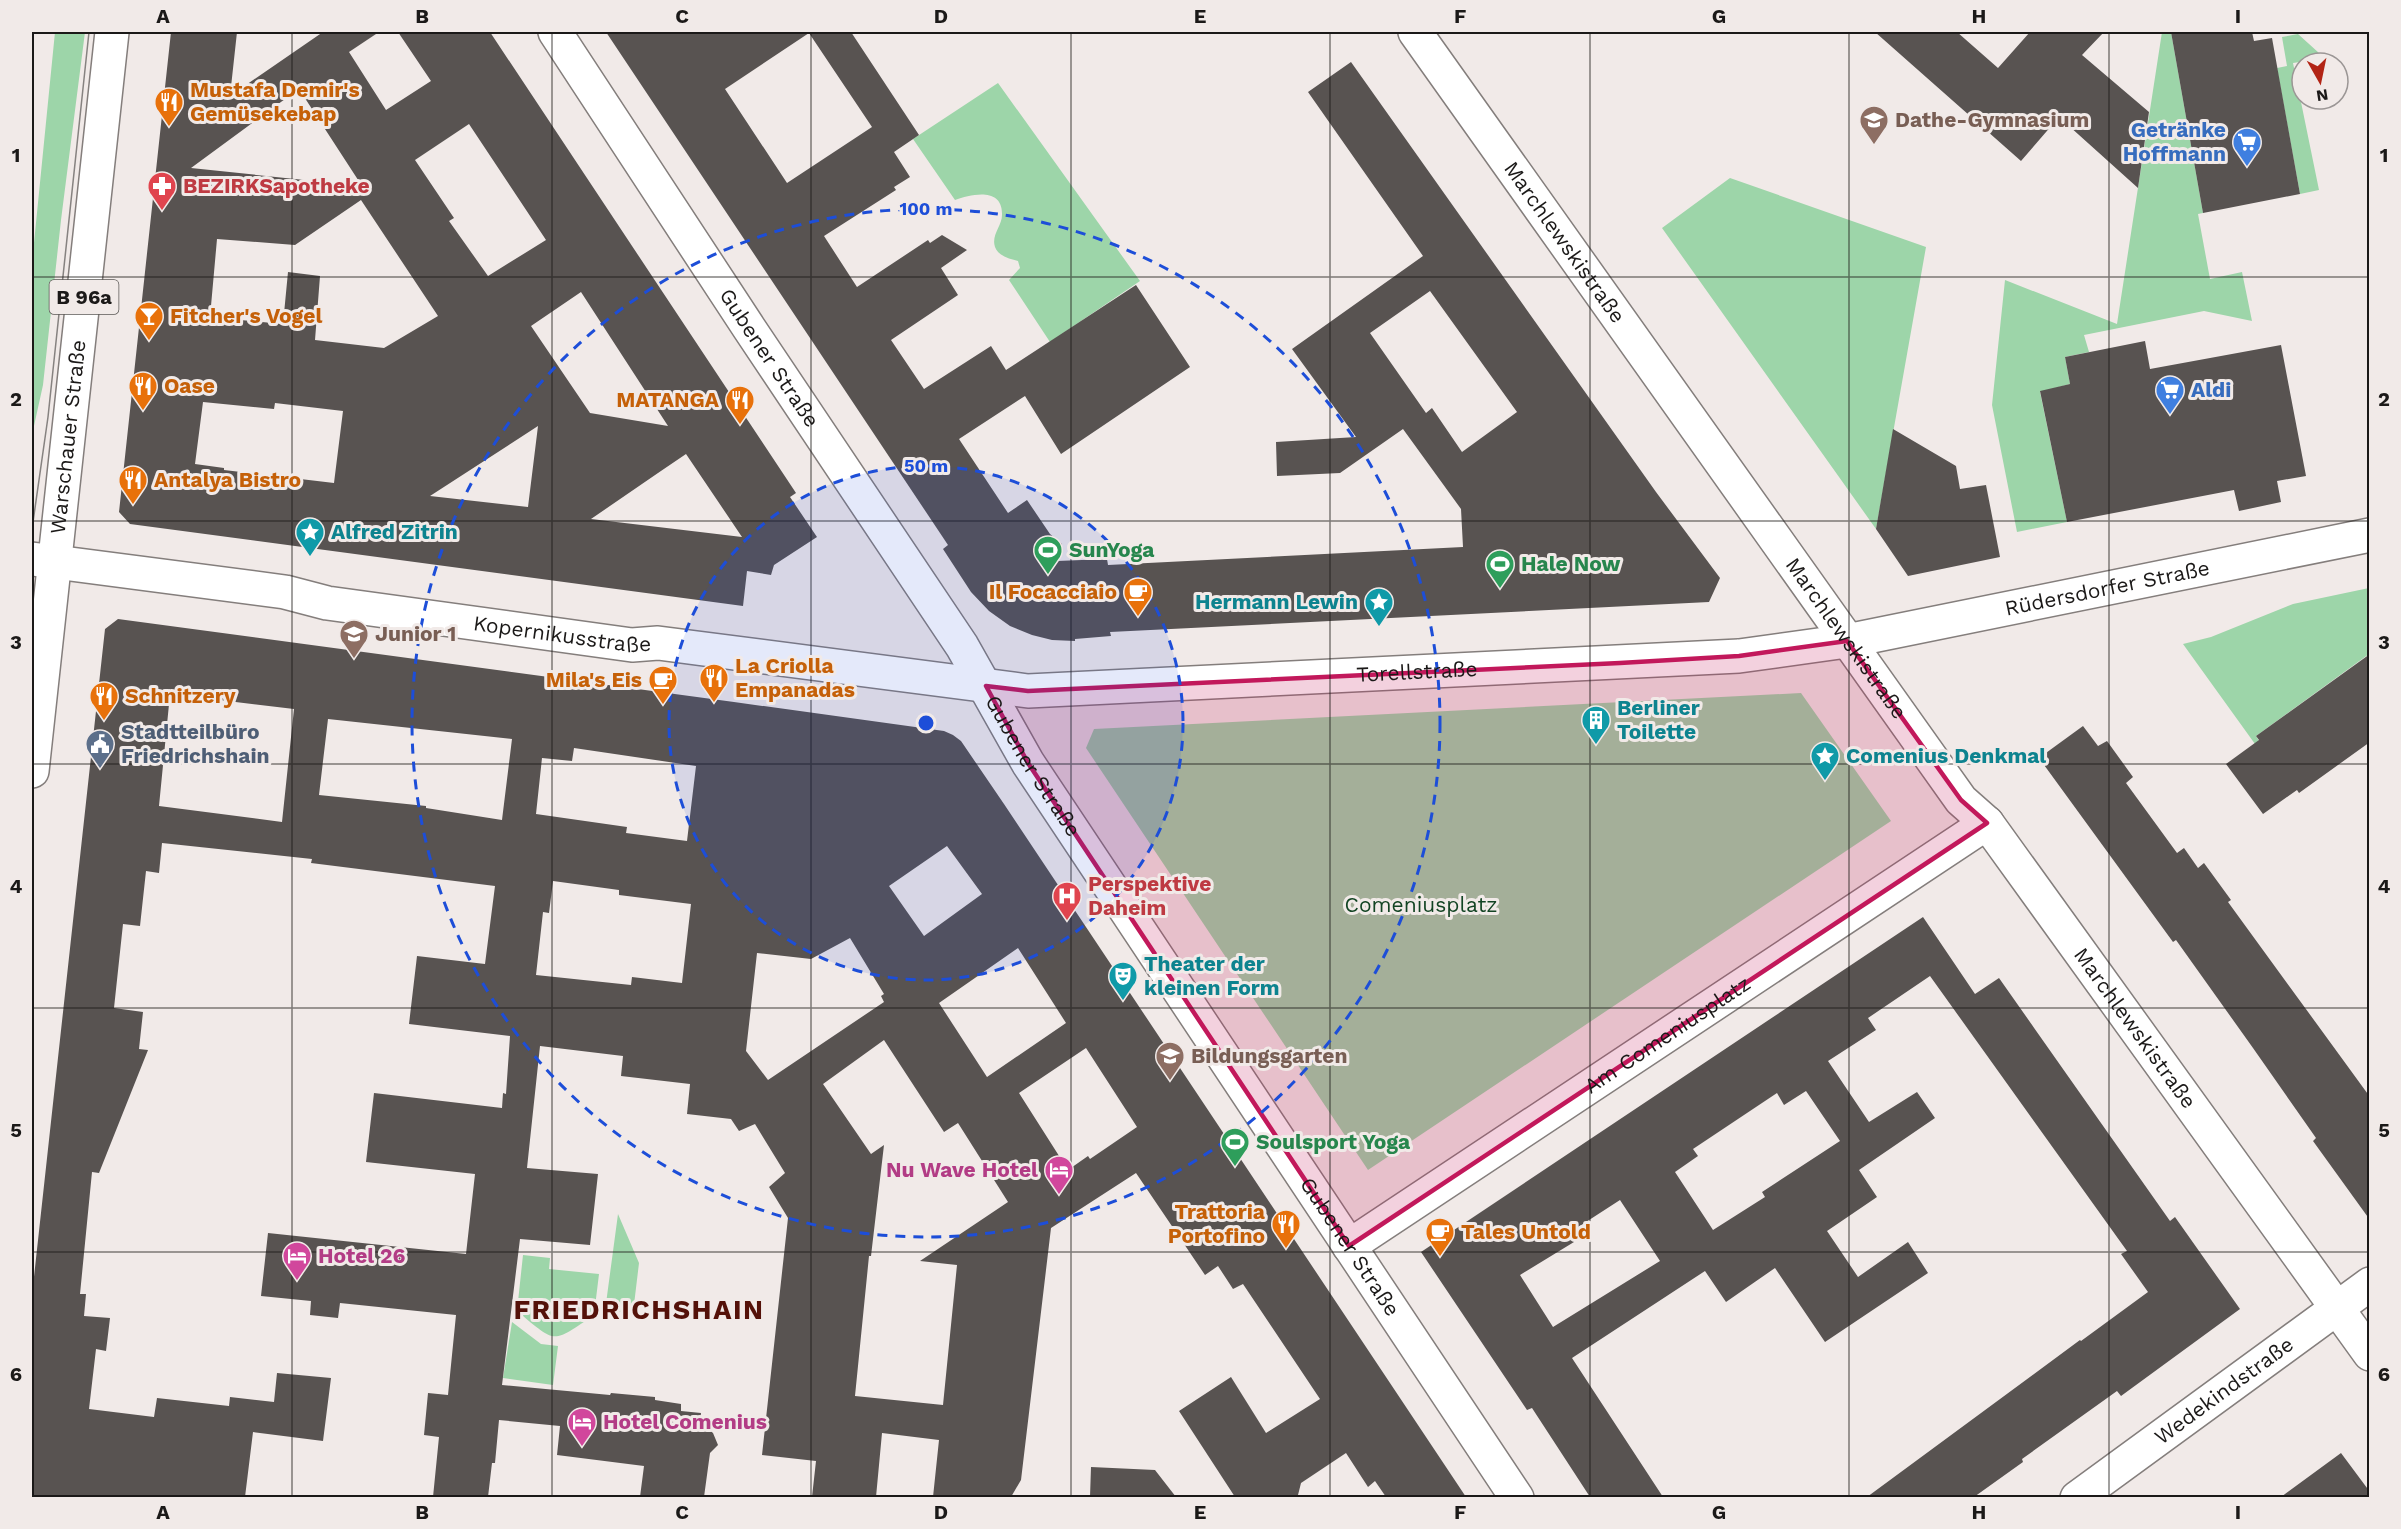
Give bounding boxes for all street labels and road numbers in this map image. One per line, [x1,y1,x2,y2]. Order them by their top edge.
street label: Marchlewskistraße [1499,156,1631,328]
road number: B 96a [50,280,118,314]
street label: Gubener Straße [715,284,825,432]
street label: Warschauer Straße [45,339,91,535]
street label: Marchlewskistraße [1781,553,1912,724]
street label: Rüdersdorfer Straße [2002,555,2212,621]
street label: Kopernikusstraße [472,610,652,657]
street label: Torellstraße [1356,656,1478,687]
street label: Gubener Straße [980,691,1086,841]
street label: Marchlewskistraße [2069,943,2202,1113]
street label: Am Comeniusplatz [1579,970,1755,1099]
street label: Gubener Straße [1295,1172,1405,1321]
street label: Wedekindstraße [2149,1331,2298,1449]

